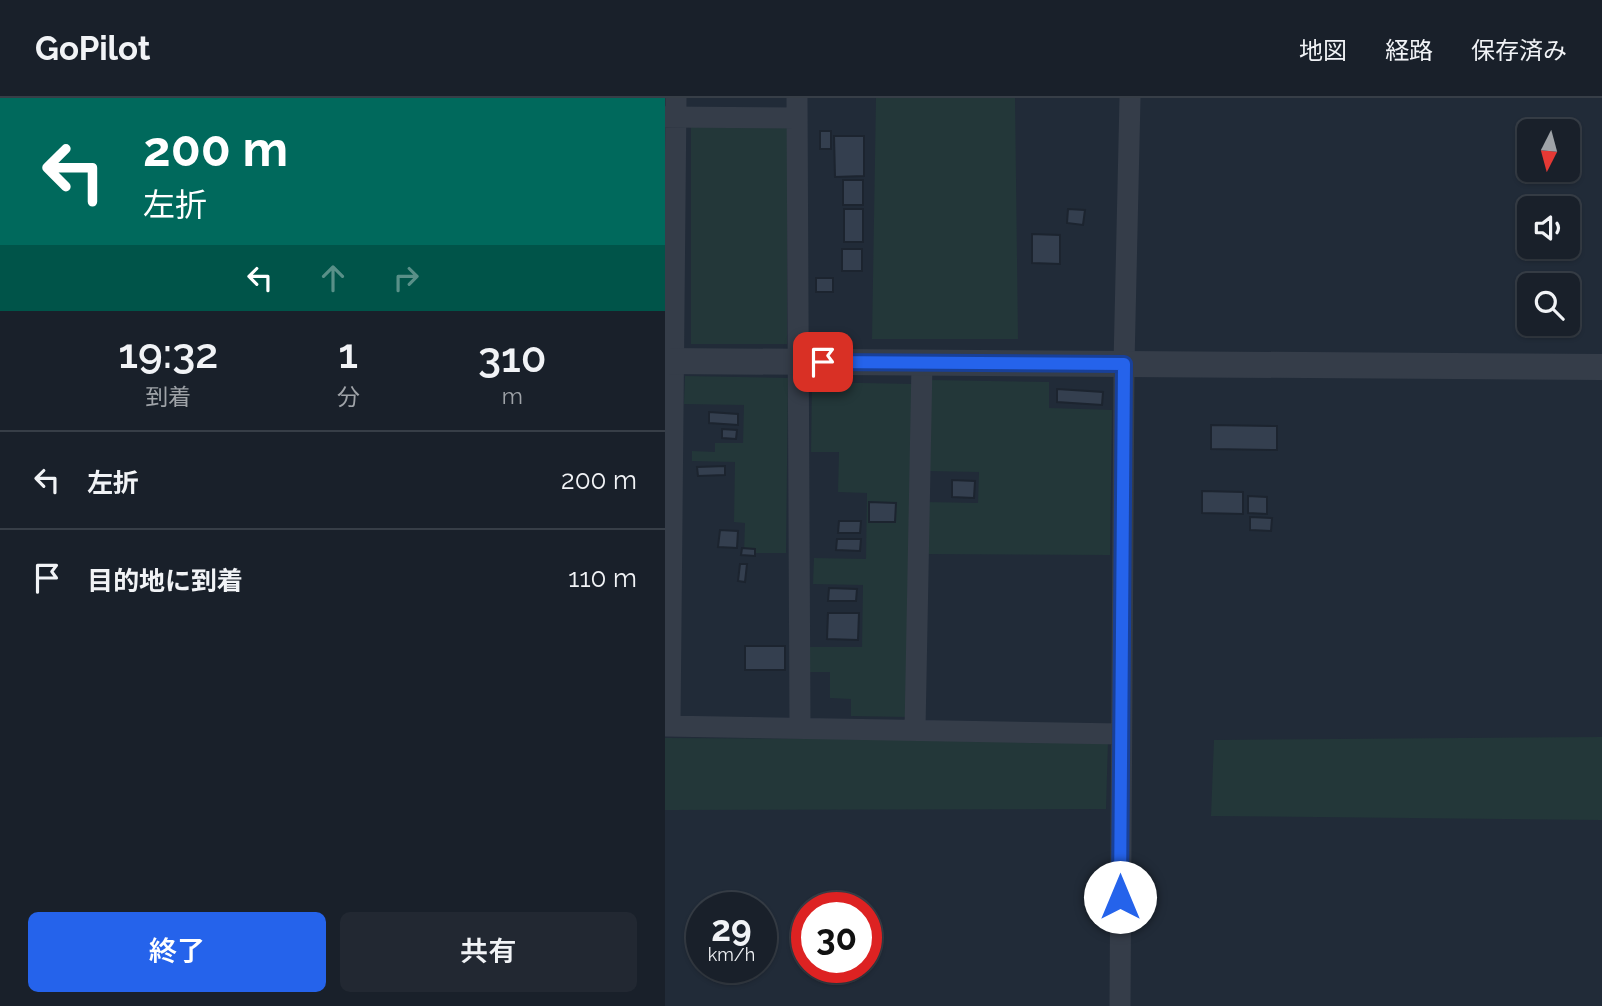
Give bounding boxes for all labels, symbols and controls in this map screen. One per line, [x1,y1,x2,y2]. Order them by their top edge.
text: GoPilot [35,29,150,68]
text: 地図 [1299,36,1347,65]
text: 経路 [1385,36,1433,65]
text: 保存済み [1471,36,1567,65]
north arrow [1517,119,1580,182]
map controls [1517,119,1580,336]
text: 200 m [143,120,288,177]
icon: left [28,126,119,217]
text: 左折 [143,186,207,223]
button: sound [1517,196,1580,259]
icon: left [241,259,279,297]
icon: ahead [314,259,352,297]
icon: right [387,259,425,297]
button: search [1517,273,1580,336]
text: 19:32 [118,329,218,378]
text: 1 [338,329,358,378]
pin [793,332,853,392]
text: 310 [478,333,547,382]
icon: arrive [804,343,842,381]
text: m [502,382,523,409]
text: 到着 [145,383,191,410]
text: 分 [337,383,360,410]
icon: left [28,461,66,499]
text: 200 m [561,465,637,495]
text: 左折 [87,468,139,498]
icon: arrive [28,559,66,597]
text: 110 m [568,563,637,593]
text: 目的地に到着 [87,566,243,596]
position arrow [1083,860,1157,934]
speed limit sign: 30 [791,892,882,983]
text: 29 [711,908,752,949]
button: 終了 [28,912,326,992]
button: 共有 [340,912,637,992]
text: km/h [708,944,755,965]

